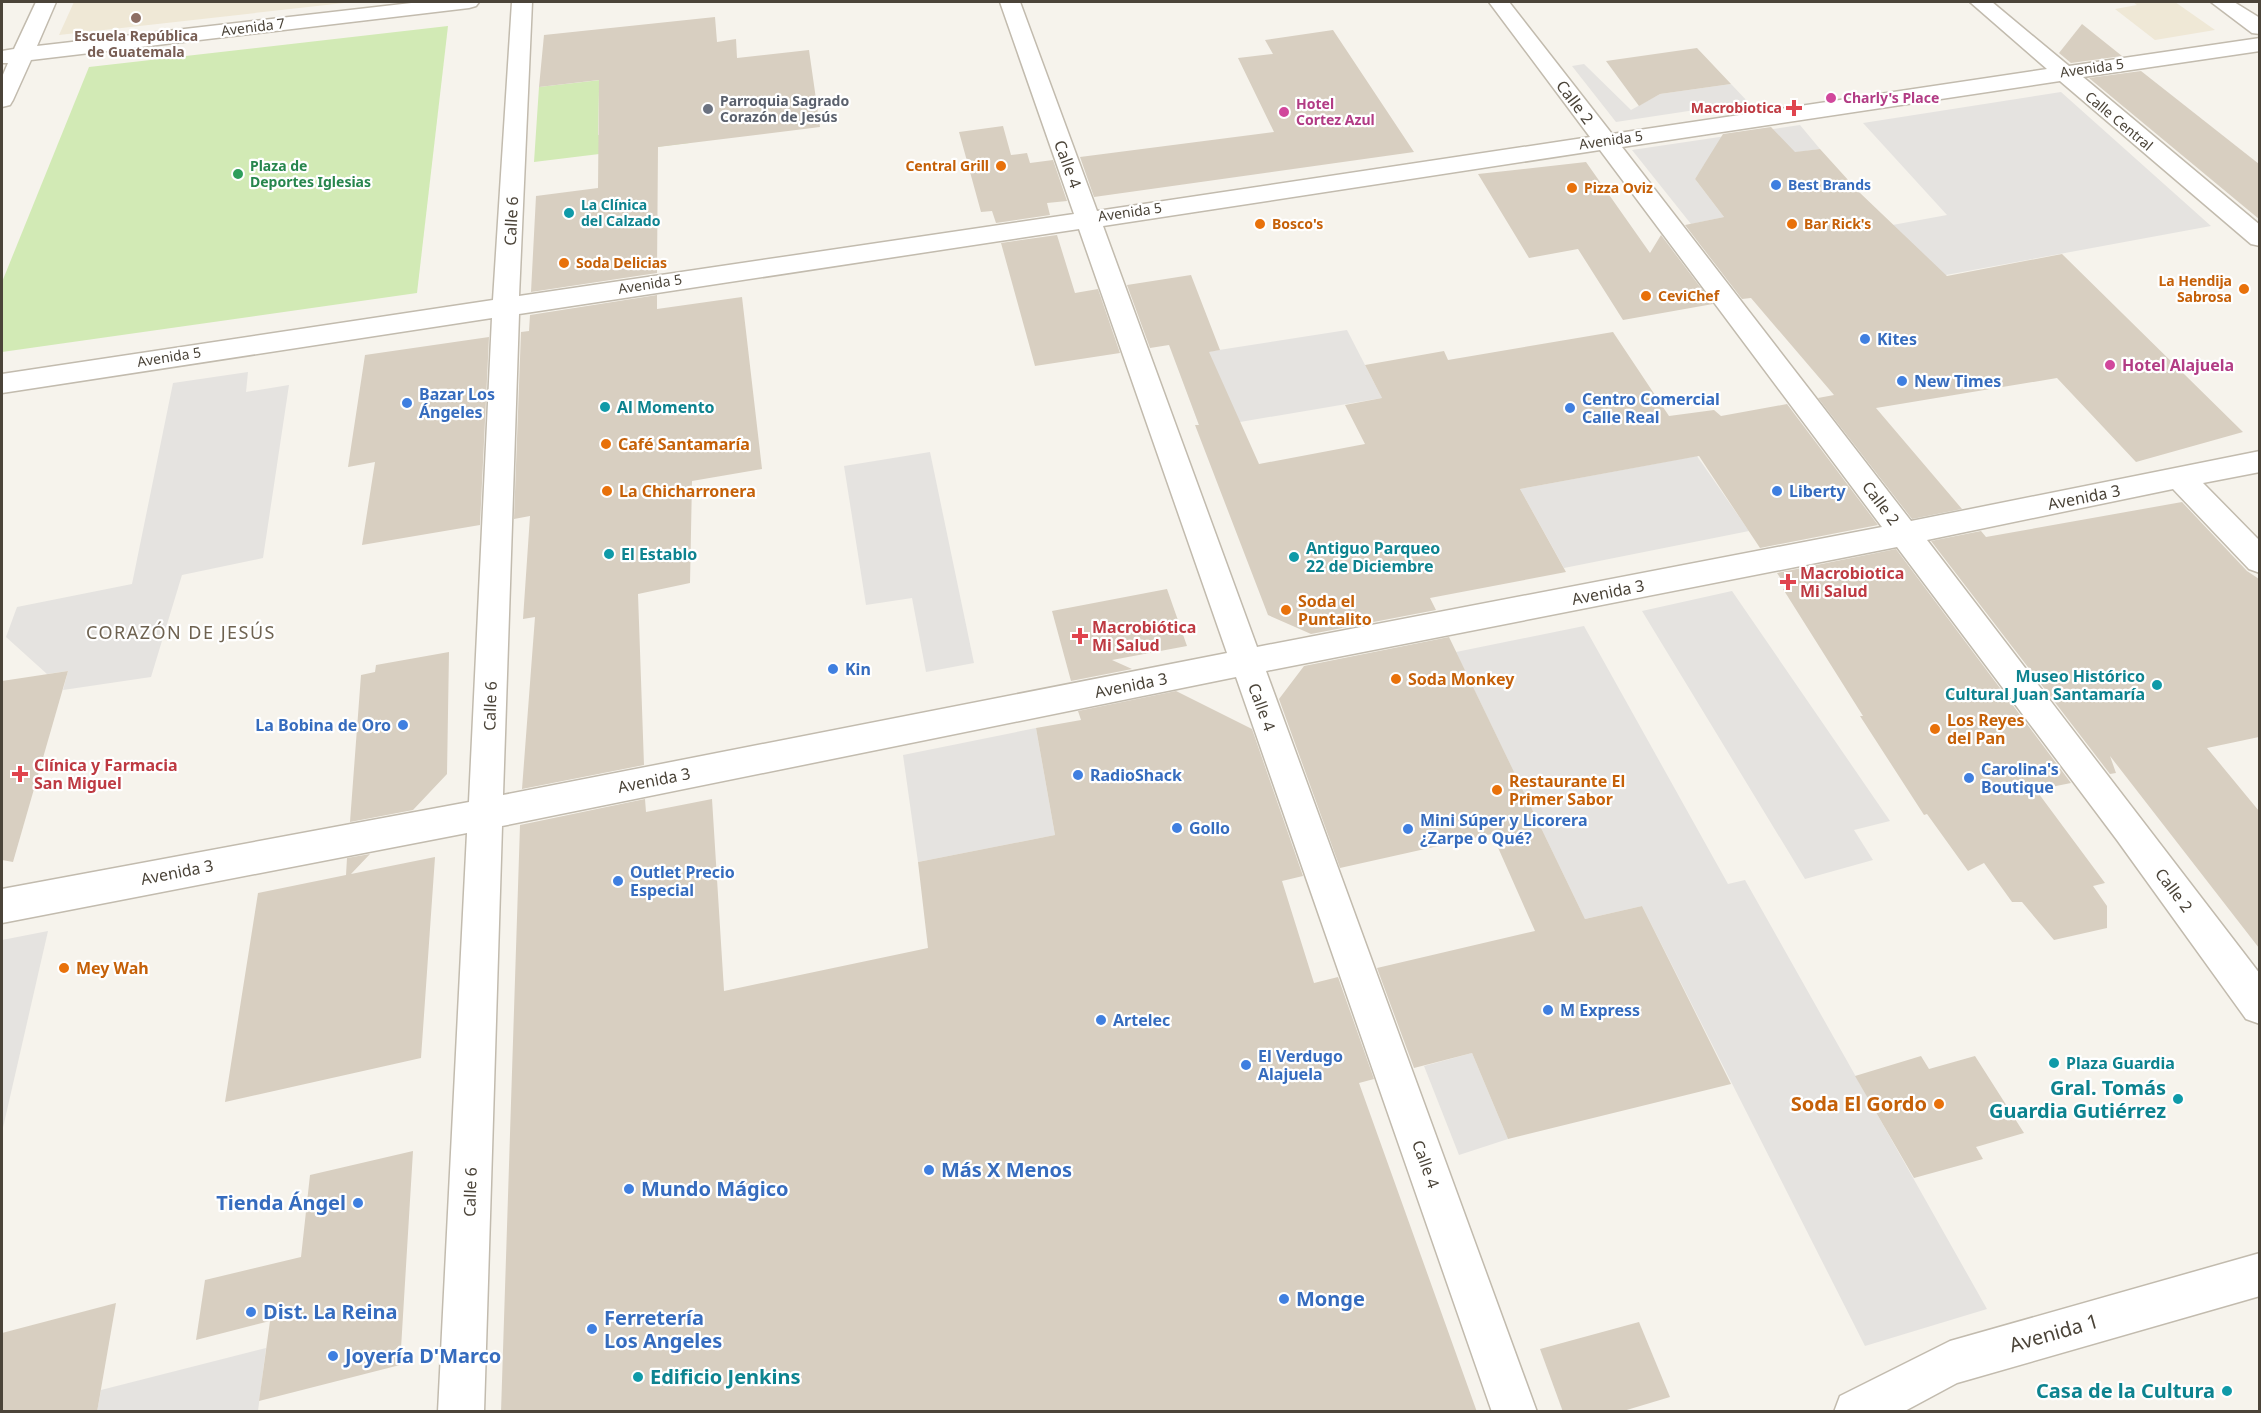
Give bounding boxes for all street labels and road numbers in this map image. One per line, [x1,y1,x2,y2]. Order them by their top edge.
street label: Avenida 7 [220,13,286,40]
street label: Avenida 5 [2059,54,2125,81]
street label: Calle 2 [1551,76,1599,128]
street label: Calle Central [2081,87,2157,155]
street label: Avenida 5 [1578,126,1644,153]
street label: Calle 4 [1049,137,1087,191]
street label: Calle 6 [499,196,523,246]
street label: Avenida 5 [1097,198,1163,225]
street label: Avenida 5 [617,269,683,298]
street label: Avenida 5 [136,342,202,371]
street label: Calle 2 [1857,477,1905,529]
street label: Avenida 3 [2046,479,2122,515]
street label: Avenida 3 [1570,574,1646,610]
street label: Avenida 3 [1093,667,1169,703]
street label: Calle 4 [1243,680,1281,734]
street label: Calle 6 [478,681,502,731]
street label: Avenida 3 [616,762,692,798]
street label: Avenida 3 [139,854,215,890]
street label: Calle 2 [2150,864,2198,916]
street label: Calle 4 [1407,1137,1445,1191]
street label: Calle 6 [458,1167,482,1217]
street label: Avenida 1 [2006,1307,2102,1358]

